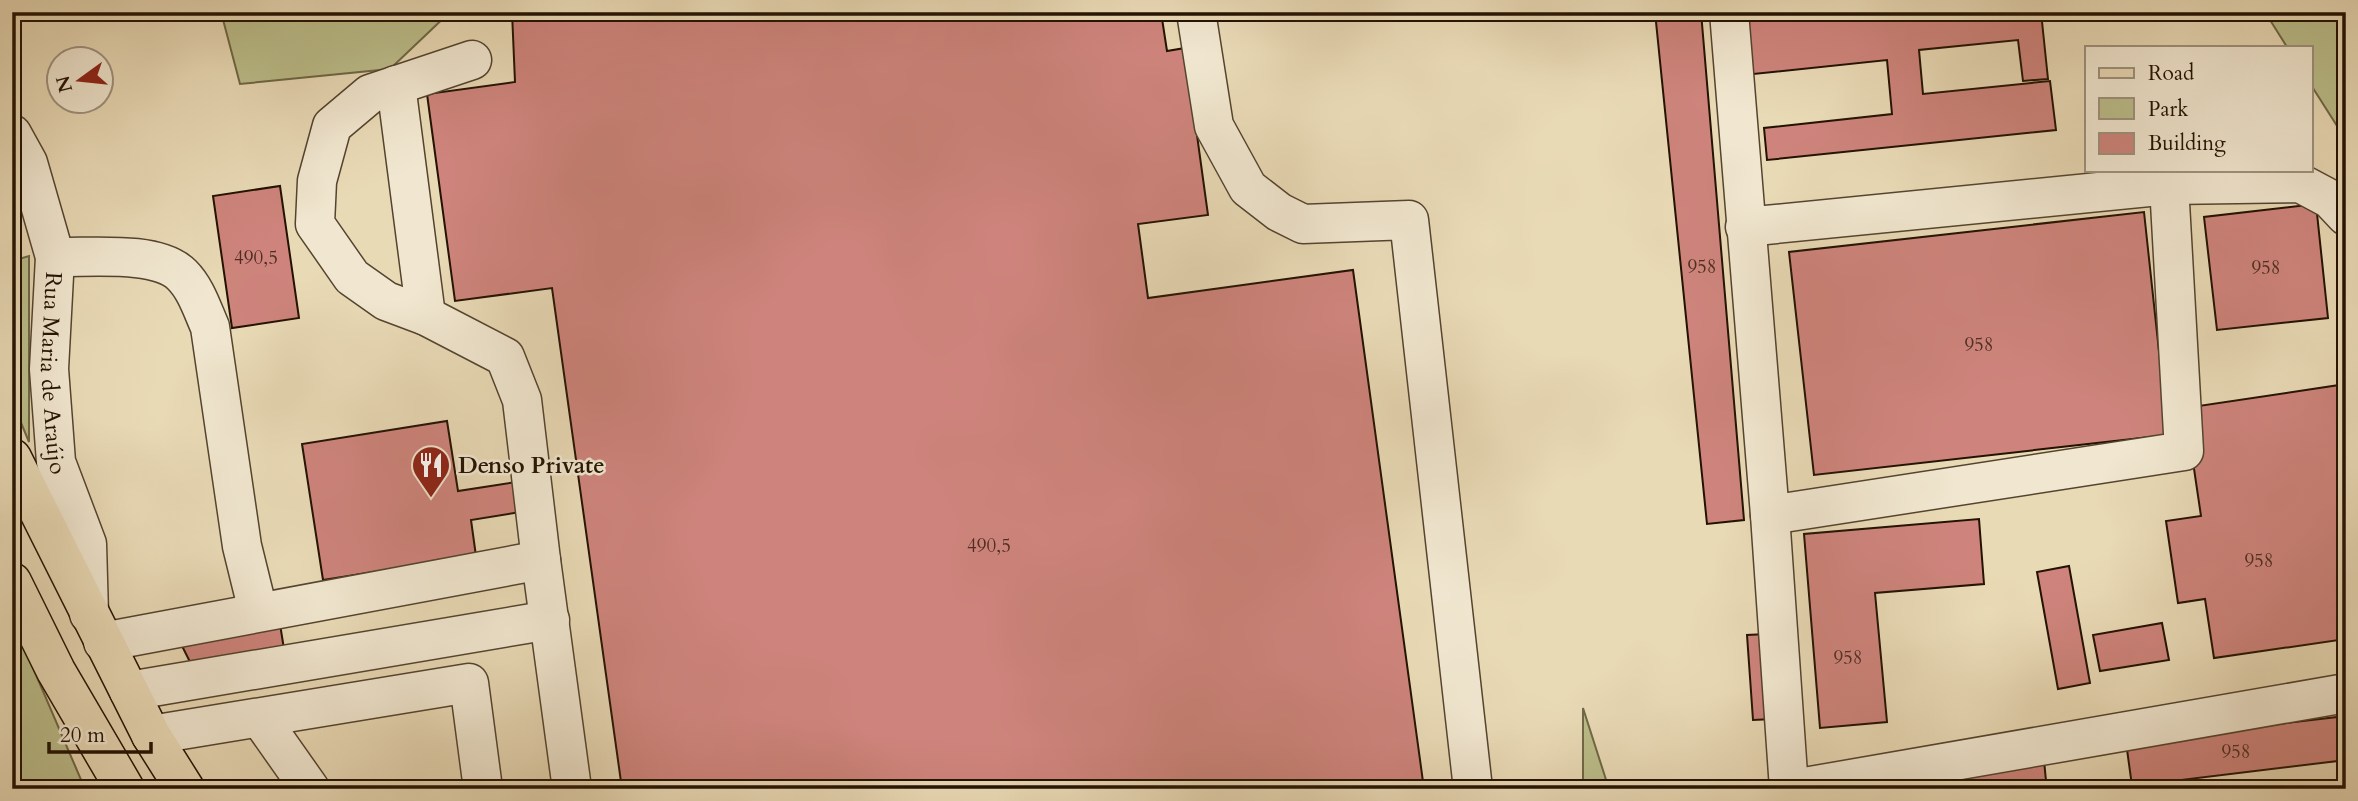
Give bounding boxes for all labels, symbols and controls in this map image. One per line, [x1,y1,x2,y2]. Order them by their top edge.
north arrow [46,46,116,116]
legend [2085,46,2312,172]
text: Road [2148,59,2194,88]
text: N [50,72,79,95]
text: Park [2148,95,2189,124]
text: Building [2148,129,2226,158]
house number: 490,5 [234,245,278,271]
house number: 958 [1687,254,1717,280]
house number: 958 [2251,255,2281,281]
street label: Rua Maria de Araújo [33,271,74,479]
house number: 958 [1964,332,1994,358]
restaurant icon: Denso Private [410,444,452,499]
place label: Denso Private [458,450,605,481]
house number: 490,5 [967,533,1011,559]
house number: 958 [2244,548,2274,574]
house number: 958 [1833,645,1863,671]
scale bar [49,710,150,754]
text: 20 m [60,721,105,750]
house number: 958 [2221,739,2251,765]

